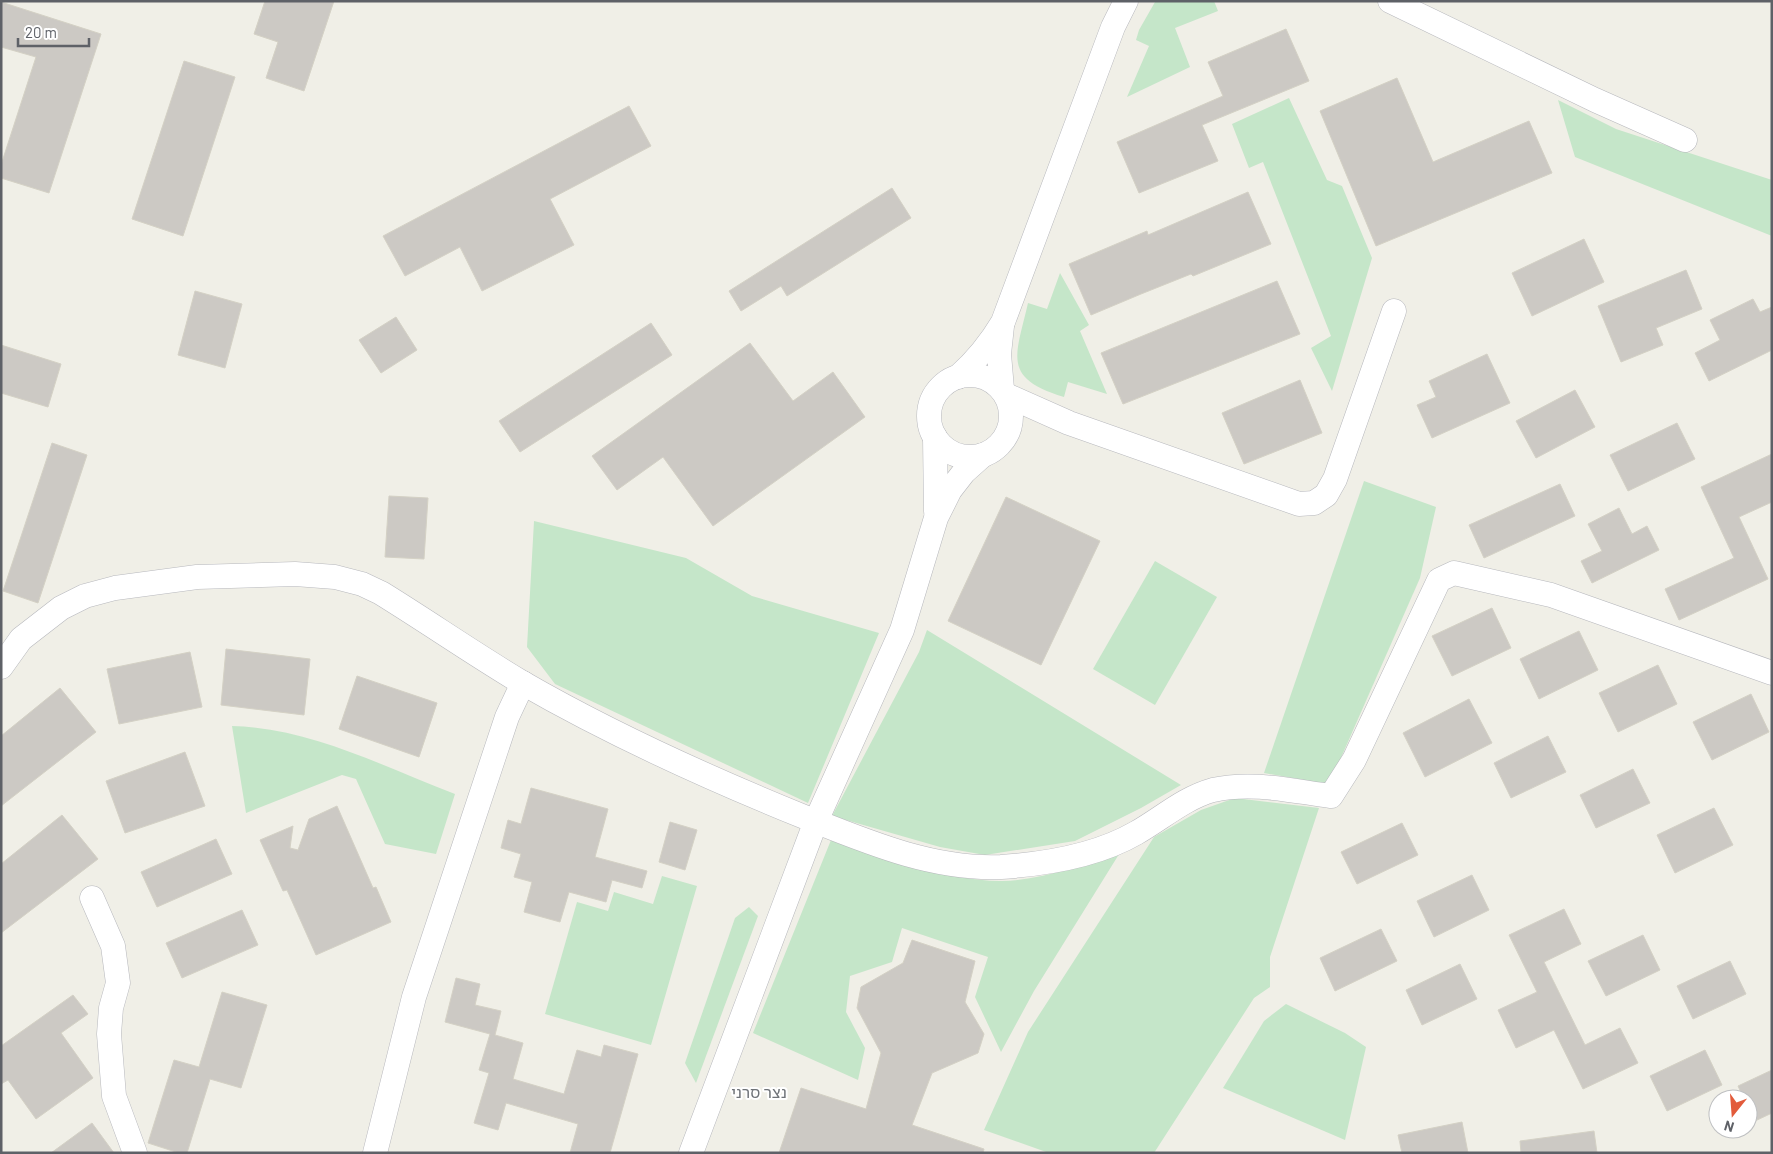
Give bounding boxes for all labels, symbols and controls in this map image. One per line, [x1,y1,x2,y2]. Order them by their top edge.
scale bar [18,15,89,47]
text: 20 m [25,23,57,41]
district label: נצר סרני [731,1082,787,1101]
north arrow [1708,1089,1758,1139]
text: N [1722,1117,1736,1136]

